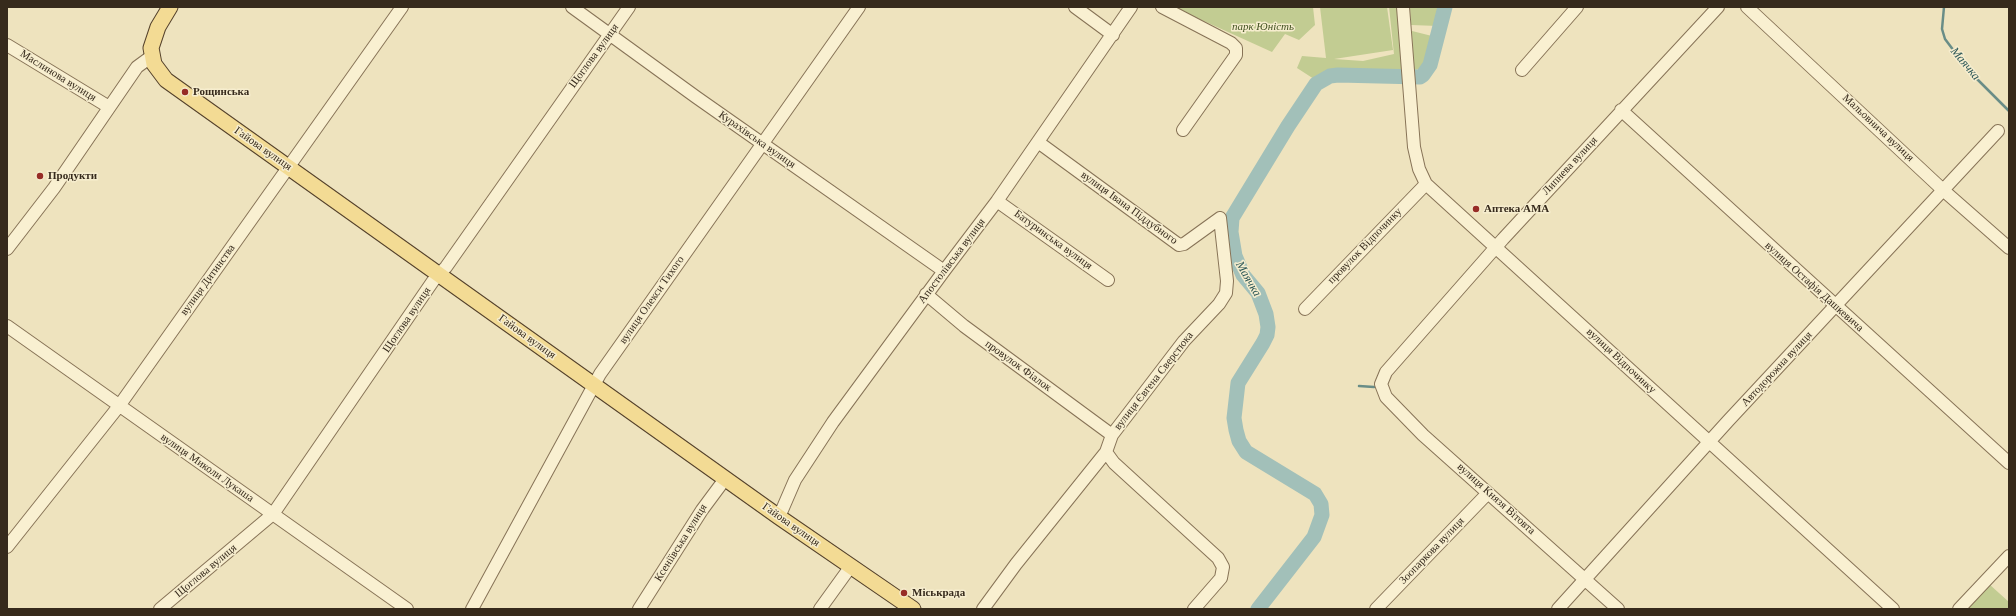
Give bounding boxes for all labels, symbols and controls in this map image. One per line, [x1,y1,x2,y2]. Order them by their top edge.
park label: парк Юність [1232,20,1294,34]
street label: Щоглова вулиця [566,21,622,91]
water label: Маячка [1947,45,1983,83]
street label: Маслинова вулиця [18,47,98,105]
place label: Рощинська [193,85,249,99]
marker: Рощинська [180,87,190,97]
street label: Мальовнича вулиця [1839,91,1917,165]
street label: Курахівська вулиця [716,109,798,171]
street label: Гайова вулиця [232,124,294,174]
street label: Липнева вулиця [1540,134,1600,198]
street label: вулиця Івана Піддубного [1078,168,1180,248]
place label: Продукти [48,169,97,183]
marker: Продукти [35,171,45,181]
place label: Аптека АМА [1484,202,1549,216]
marker: Аптека АМА [1471,204,1481,214]
street label: провулок Відпочинку [1325,205,1405,287]
street label: Батуринська вулиця [1011,207,1095,273]
street label: Апостолівська вулиця [916,216,988,306]
street label: вулиця Остафія Дашкевича [1762,239,1866,335]
street label: вулиця Дитинства [178,242,238,318]
street label: вулиця Олекси Тихого [617,253,687,347]
water label: Маячка [1232,259,1264,299]
street label: Щоглова вулиця [380,285,434,355]
street label: Гайова вулиця [496,312,558,362]
street label: вулиця Відпочинку [1584,325,1658,397]
street label: вулиця Євгена Сверстюка [1112,329,1196,433]
street label: Автодорожна вулиця [1739,329,1815,409]
street label: провулок Фіалок [982,337,1054,395]
street label: вулиця Миколи Лукаша [158,431,256,505]
street label: вулиця Князя Вітовта [1454,460,1538,538]
street label: Гайова вулиця [760,500,822,550]
street label: Ксеніївська вулиця [652,502,710,584]
street label: Зоопаркова вулиця [1397,515,1467,587]
street label: Щоглова вулиця [173,541,239,601]
place label: Міськрада [912,586,965,600]
marker: Міськрада [899,588,909,598]

